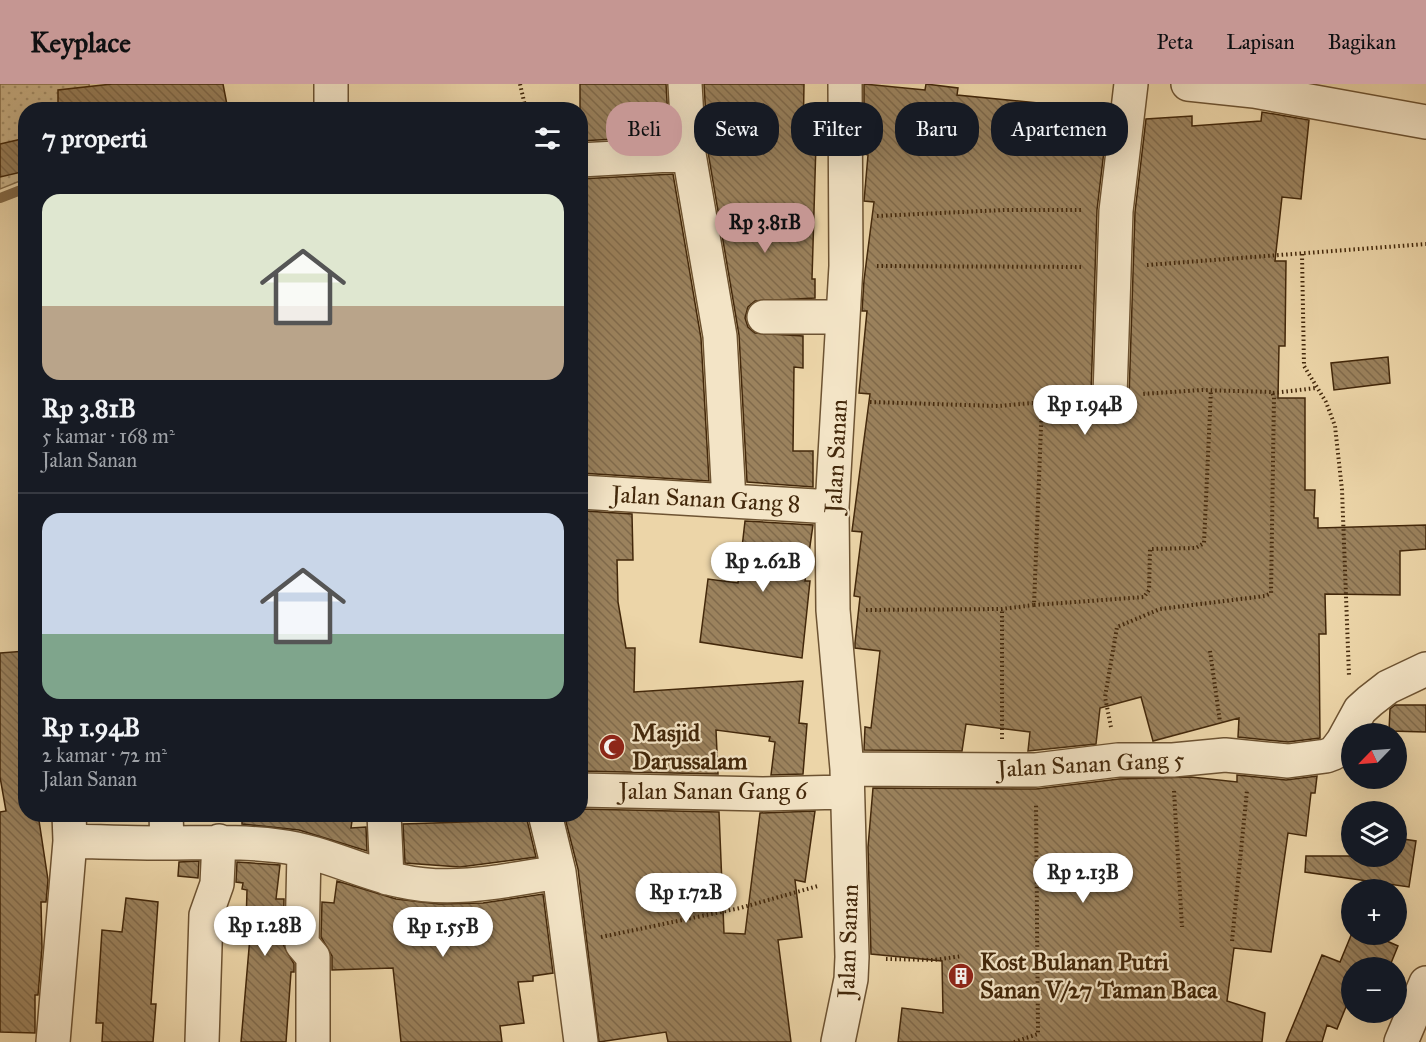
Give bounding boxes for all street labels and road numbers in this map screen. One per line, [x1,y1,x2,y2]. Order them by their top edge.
street label: Jalan Sanan [818,398,854,517]
street label: Jalan Sanan Gang 8 [608,479,801,519]
street label: Jalan Sanan Gang 5 [994,744,1185,784]
street label: Jalan Sanan Gang 6 [616,776,808,806]
street label: Jalan Sanan [831,883,865,1002]

